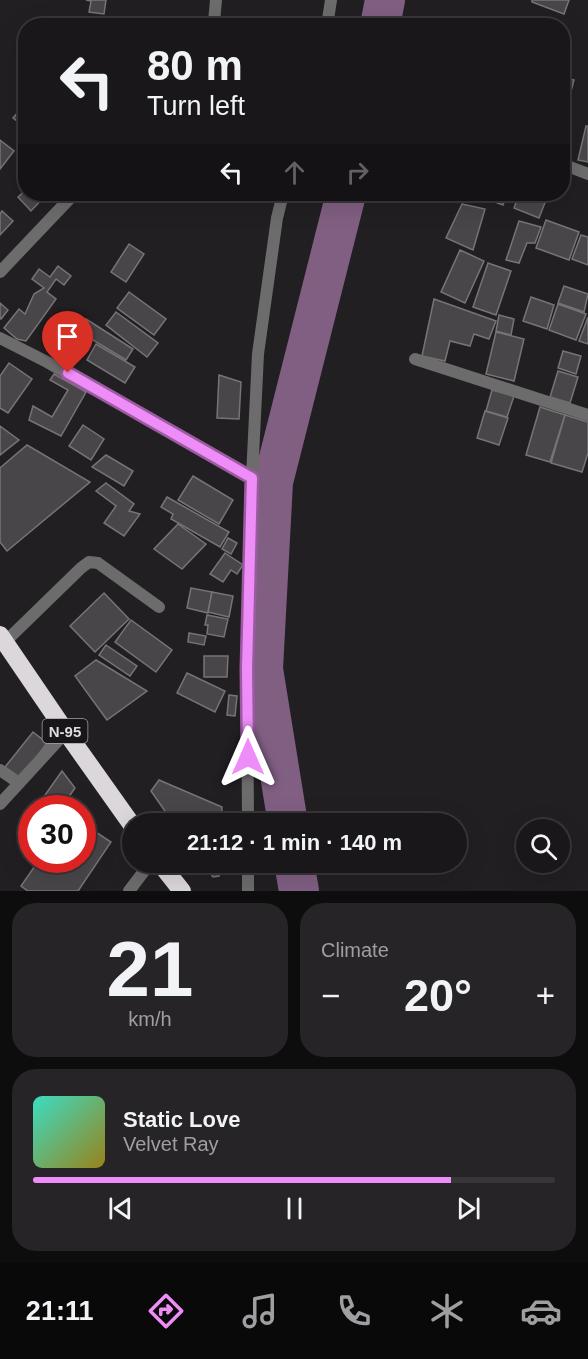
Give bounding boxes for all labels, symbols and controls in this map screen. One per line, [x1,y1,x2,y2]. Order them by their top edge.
icon: left [48,42,126,120]
text: 80 m [147,42,243,89]
text: Turn left [147,91,245,121]
icon: left [215,156,248,189]
icon: ahead [278,156,311,189]
icon: right [341,156,374,189]
pin [42,311,93,373]
icon: arrive [51,320,84,353]
road number: N-95 [42,719,88,743]
position arrow [216,725,280,789]
speed limit sign: 30 [18,795,96,873]
map controls [516,819,570,873]
button: search [516,819,570,873]
text: 21:12 · 1 min · 140 m [187,830,402,855]
text: 21 [107,925,193,1013]
text: Climate [321,939,389,961]
text: 20° [404,970,472,1021]
text: − [321,977,340,1014]
text: + [536,977,555,1014]
text: km/h [128,1008,172,1030]
text: Static Love [123,1107,240,1132]
text: Velvet Ray [123,1133,219,1155]
icon: previous [104,1192,137,1225]
icon: pause [278,1192,311,1225]
icon: next [452,1192,485,1225]
icon: directions [145,1290,187,1332]
icon: music [239,1290,281,1332]
icon: phone [333,1290,375,1332]
icon: climate [426,1290,468,1332]
icon: car [520,1290,562,1332]
text: 21:11 [26,1296,93,1326]

